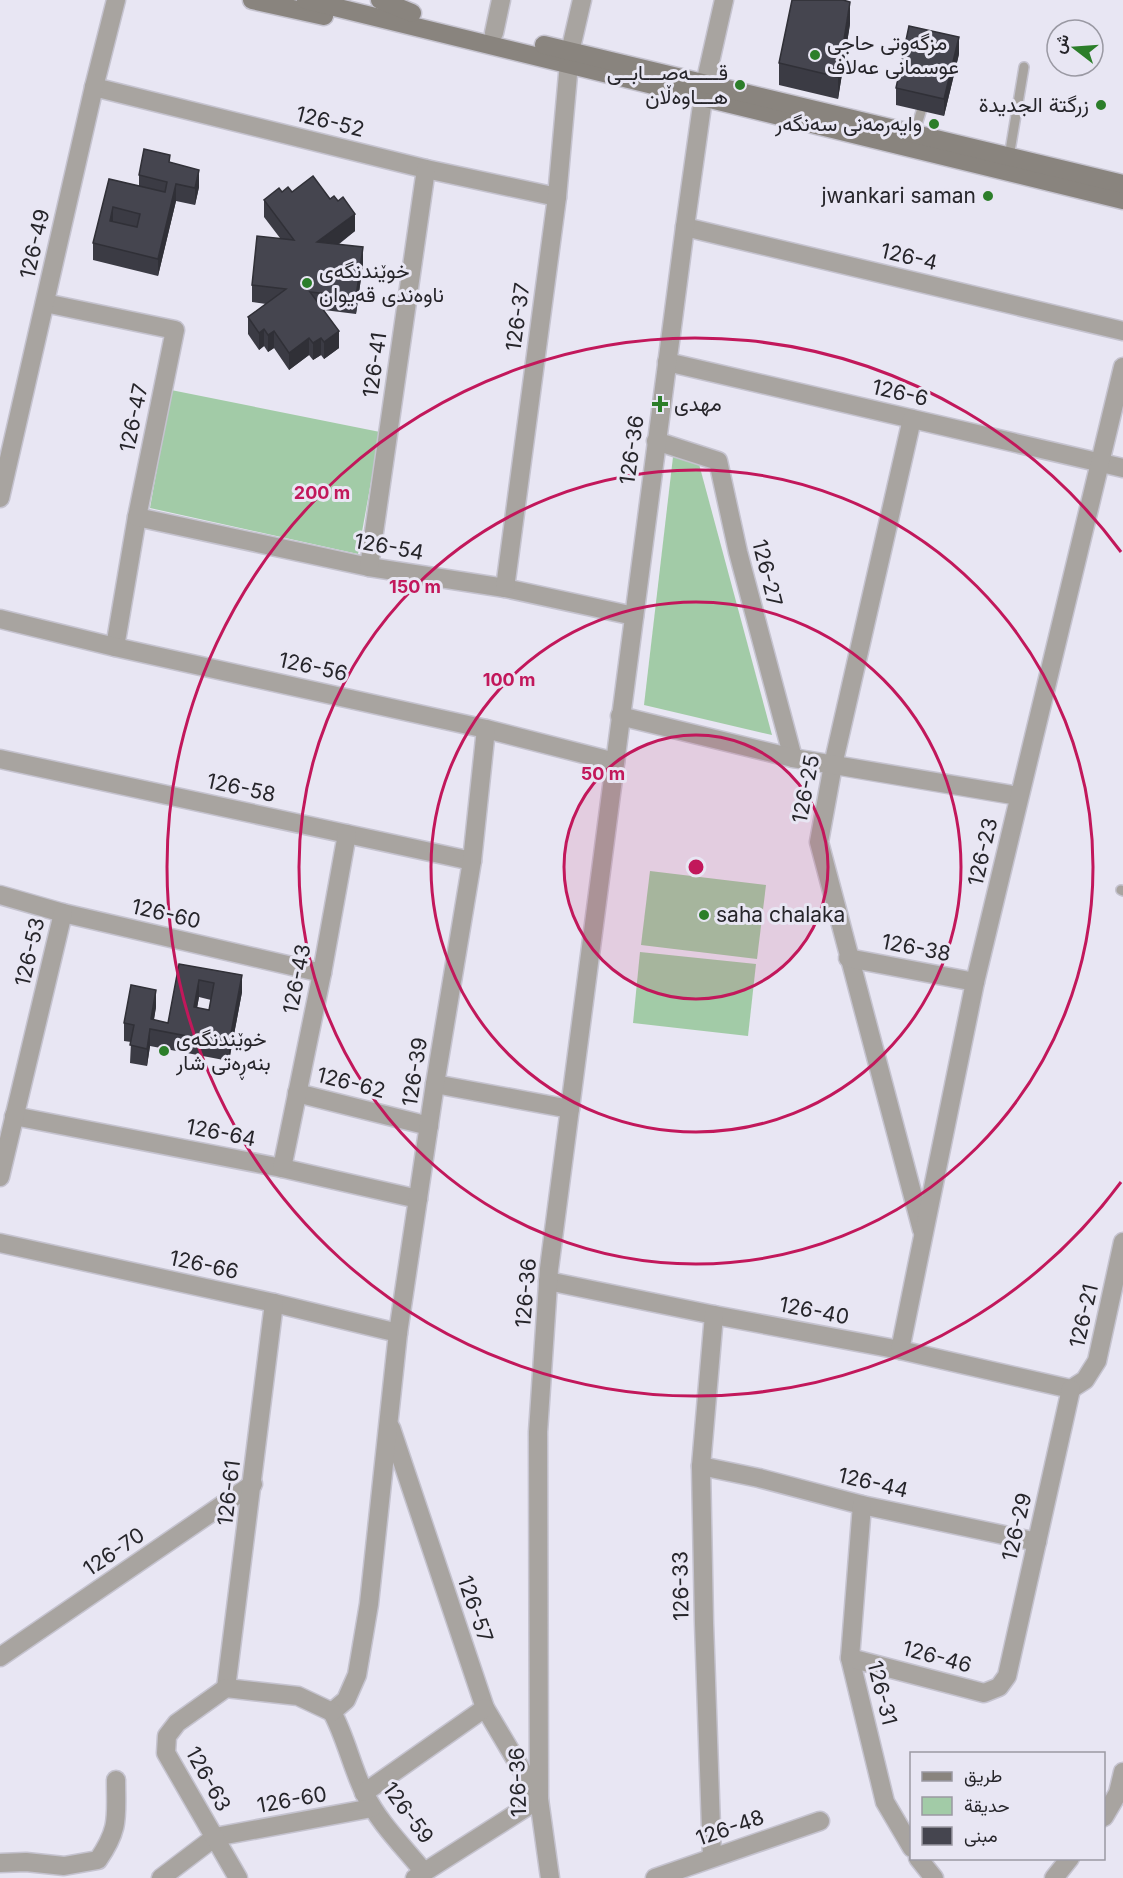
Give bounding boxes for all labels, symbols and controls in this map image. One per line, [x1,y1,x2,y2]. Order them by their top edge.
north arrow [1045,18,1105,78]
place label: مزگەوتی حاجی عوسمانی عەلاف [827,30,959,80]
text: ش [1048,31,1073,56]
marker: مزگەوتی حاجی عوسمانی عەلاف [808,48,822,62]
place label: قـــــەصـــابــی هـــاوەڵان [607,60,728,110]
marker: قـــــەصـــابــی هـــاوەڵان [733,78,747,92]
place label: زرگتة الجديدة [979,92,1089,118]
marker: زرگتة الجديدة [1094,98,1108,112]
street label: 126-52 [293,101,367,142]
place label: وایەرمەنی سەنگەر [774,111,922,137]
marker: وایەرمەنی سەنگەر [927,117,941,131]
place label: jwankari saman [821,183,976,208]
marker: jwankari saman [981,189,995,203]
street label: 126-49 [14,207,55,281]
street label: 126-4 [878,238,940,275]
place label: خوێندنگەی ناوەندی قەیوان [319,258,444,308]
marker: خوێندنگەی ناوەندی قەیوان [300,276,314,290]
street label: 126-37 [500,281,535,353]
street label: 126-41 [358,331,391,399]
street label: 126-6 [870,374,931,411]
street label: 126-47 [114,381,153,454]
place label: مهدی [674,391,722,417]
marker: مهدی [651,395,669,413]
street label: 126-36 [614,414,649,486]
text: 200 m [294,482,350,503]
street label: 126-54 [352,528,426,565]
street label: 126-27 [747,537,788,609]
text: 150 m [389,576,441,597]
street label: 126-56 [276,647,350,686]
text: 100 m [483,669,535,690]
street label: 126-25 [787,753,824,825]
text: 50 m [581,763,625,784]
street label: 126-58 [204,768,278,807]
street label: 126-23 [963,815,1002,888]
centre of rings [686,857,706,877]
street label: 126-60 [129,893,203,934]
place label: saha chalaka [716,902,845,927]
marker: saha chalaka [697,908,711,922]
street label: 126-53 [9,915,50,989]
street label: 126-38 [879,929,953,966]
street label: 126-43 [278,942,316,1016]
place label: خوێندنگەی بنەڕەتی شار [175,1026,271,1080]
street label: 126-39 [397,1035,432,1108]
marker: خوێندنگەی بنەڕەتی شار [157,1044,171,1058]
street label: 126-62 [314,1062,388,1103]
street label: 126-64 [184,1114,258,1152]
street label: 126-66 [167,1245,241,1284]
street label: 126-36 [510,1257,541,1329]
street label: 126-21 [1064,1282,1103,1350]
street label: 126-40 [777,1291,851,1330]
street label: 126-61 [212,1459,245,1527]
street label: 126-44 [836,1462,911,1503]
street label: 126-29 [997,1490,1036,1563]
street label: 126-70 [78,1522,149,1581]
street label: 126-33 [667,1551,694,1621]
street label: 126-57 [452,1572,498,1645]
street label: 126-46 [900,1635,974,1678]
street label: 126-31 [862,1658,903,1728]
street label: 126-63 [181,1742,236,1815]
street label: 126-36 [504,1747,531,1817]
legend [910,1752,1105,1860]
text: طريق [964,1765,1002,1787]
street label: 126-59 [378,1777,439,1848]
street label: 126-60 [255,1781,329,1818]
text: حديقة [964,1795,1010,1816]
street label: 126-48 [692,1804,767,1851]
text: مبنى [964,1825,998,1847]

